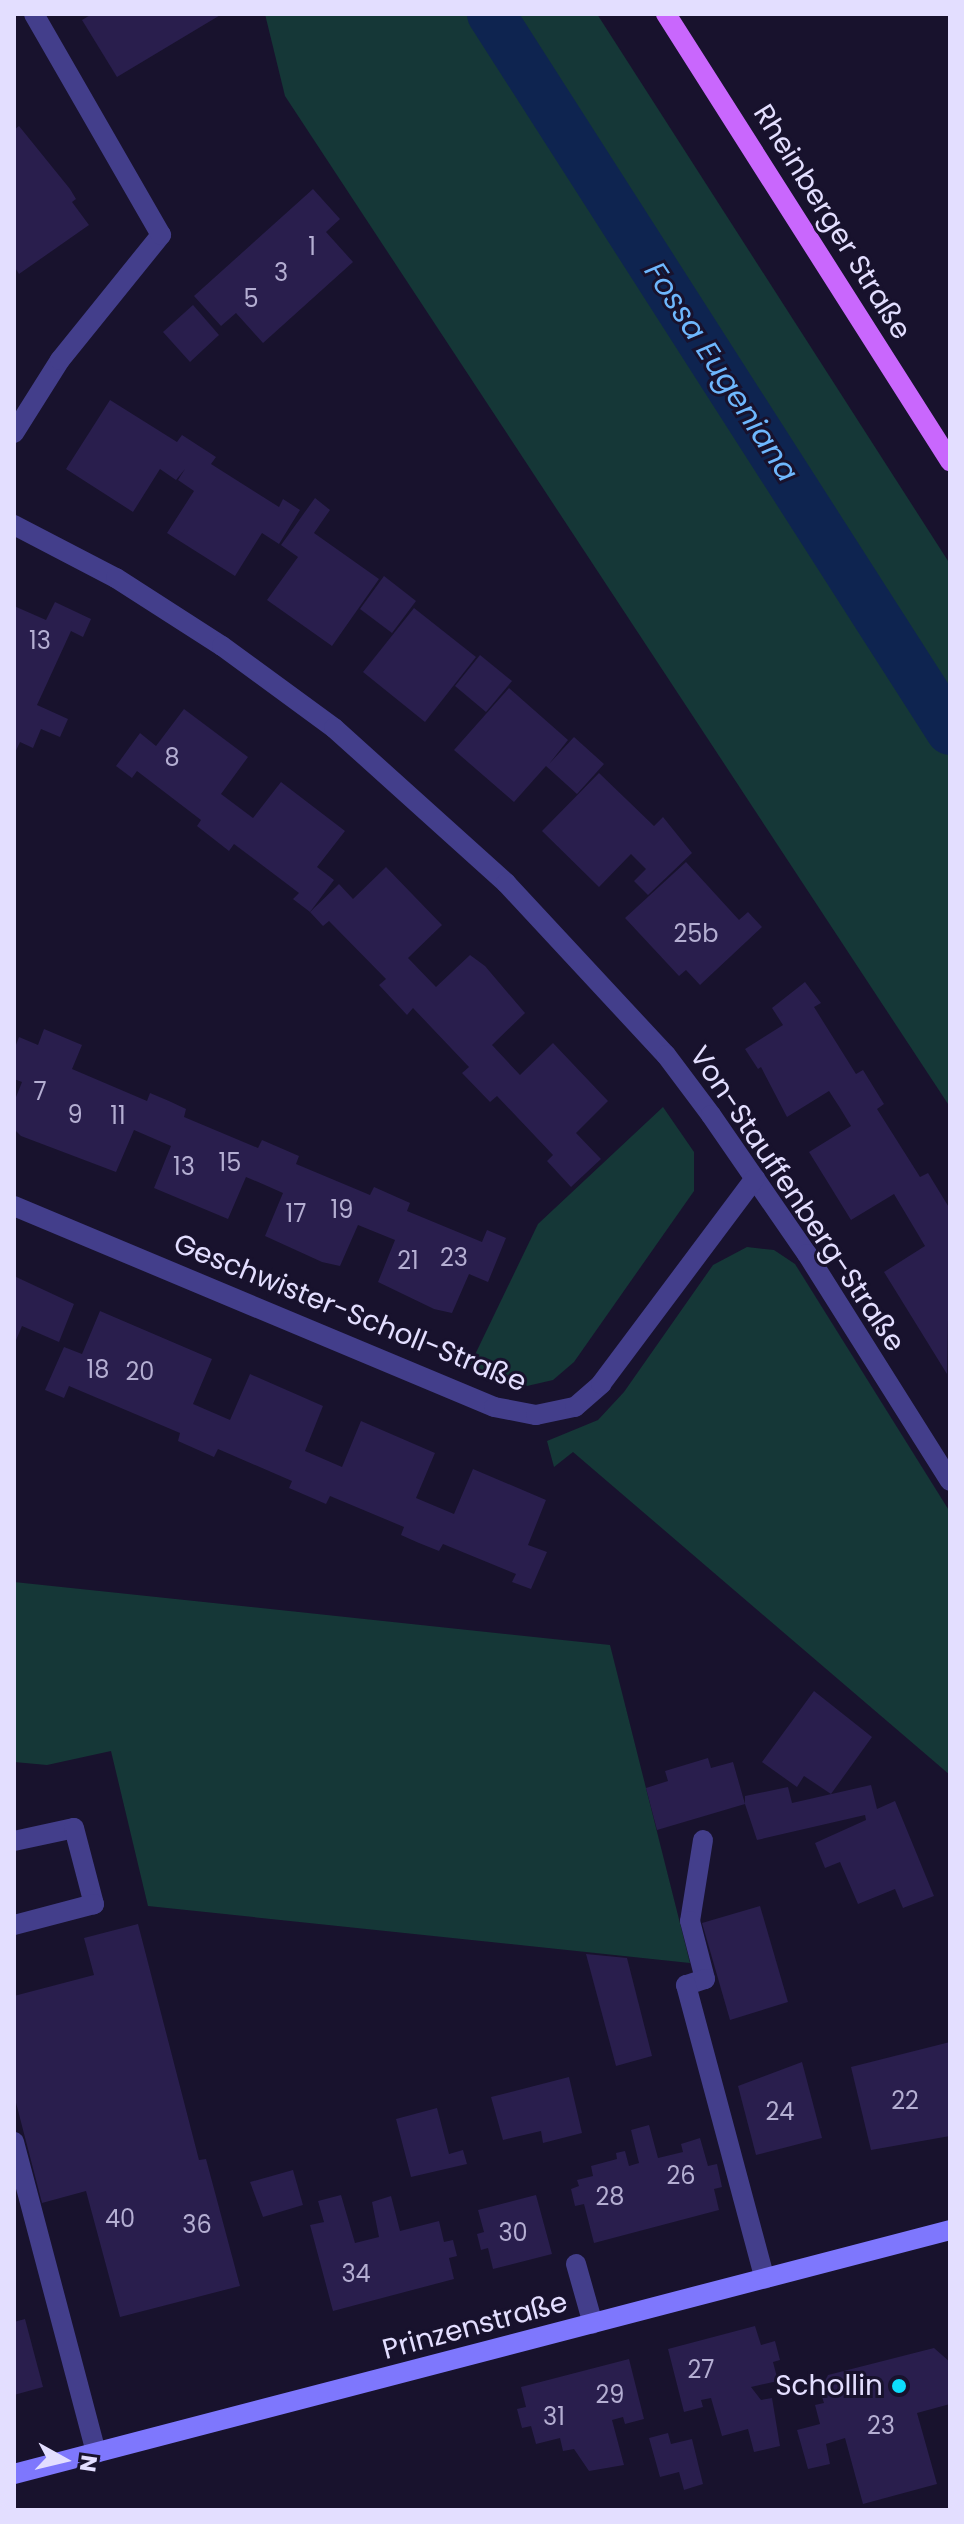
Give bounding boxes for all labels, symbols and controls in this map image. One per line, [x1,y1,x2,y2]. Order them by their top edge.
street label: Rheinberger Straße [746,98,918,346]
house number: 1 [308,233,316,261]
water label: Fossa Eugeniana [637,255,805,489]
house number: 3 [274,259,288,287]
house number: 5 [243,285,259,313]
house number: 13 [29,627,51,655]
house number: 8 [164,744,180,772]
house number: 25b [673,920,719,948]
street label: Von-Stauffenberg-Straße [682,1040,912,1358]
house number: 7 [33,1078,47,1106]
house number: 9 [67,1101,83,1129]
house number: 11 [110,1102,126,1130]
house number: 15 [219,1149,241,1177]
house number: 13 [173,1153,195,1181]
house number: 19 [331,1196,353,1224]
house number: 17 [286,1200,306,1228]
street label: Geschwister-Scholl-Straße [169,1227,531,1399]
house number: 23 [440,1244,468,1272]
house number: 21 [397,1247,419,1275]
house number: 18 [87,1356,109,1384]
house number: 20 [126,1358,154,1386]
house number: 22 [891,2087,919,2115]
house number: 24 [766,2098,794,2126]
house number: 26 [666,2162,696,2190]
house number: 28 [596,2183,624,2211]
house number: 40 [105,2205,135,2233]
house number: 36 [182,2211,212,2239]
house number: 30 [498,2219,528,2247]
house number: 34 [341,2260,371,2288]
street label: Prinzenstraße [379,2285,571,2367]
house number: 27 [688,2356,714,2384]
place label: Schollin [775,2369,883,2403]
marker: Schollin [890,2377,908,2395]
house number: 29 [596,2381,624,2409]
house number: 31 [543,2403,565,2431]
house number: 23 [867,2412,895,2440]
north arrow [24,2420,104,2500]
text: N [72,2453,105,2474]

